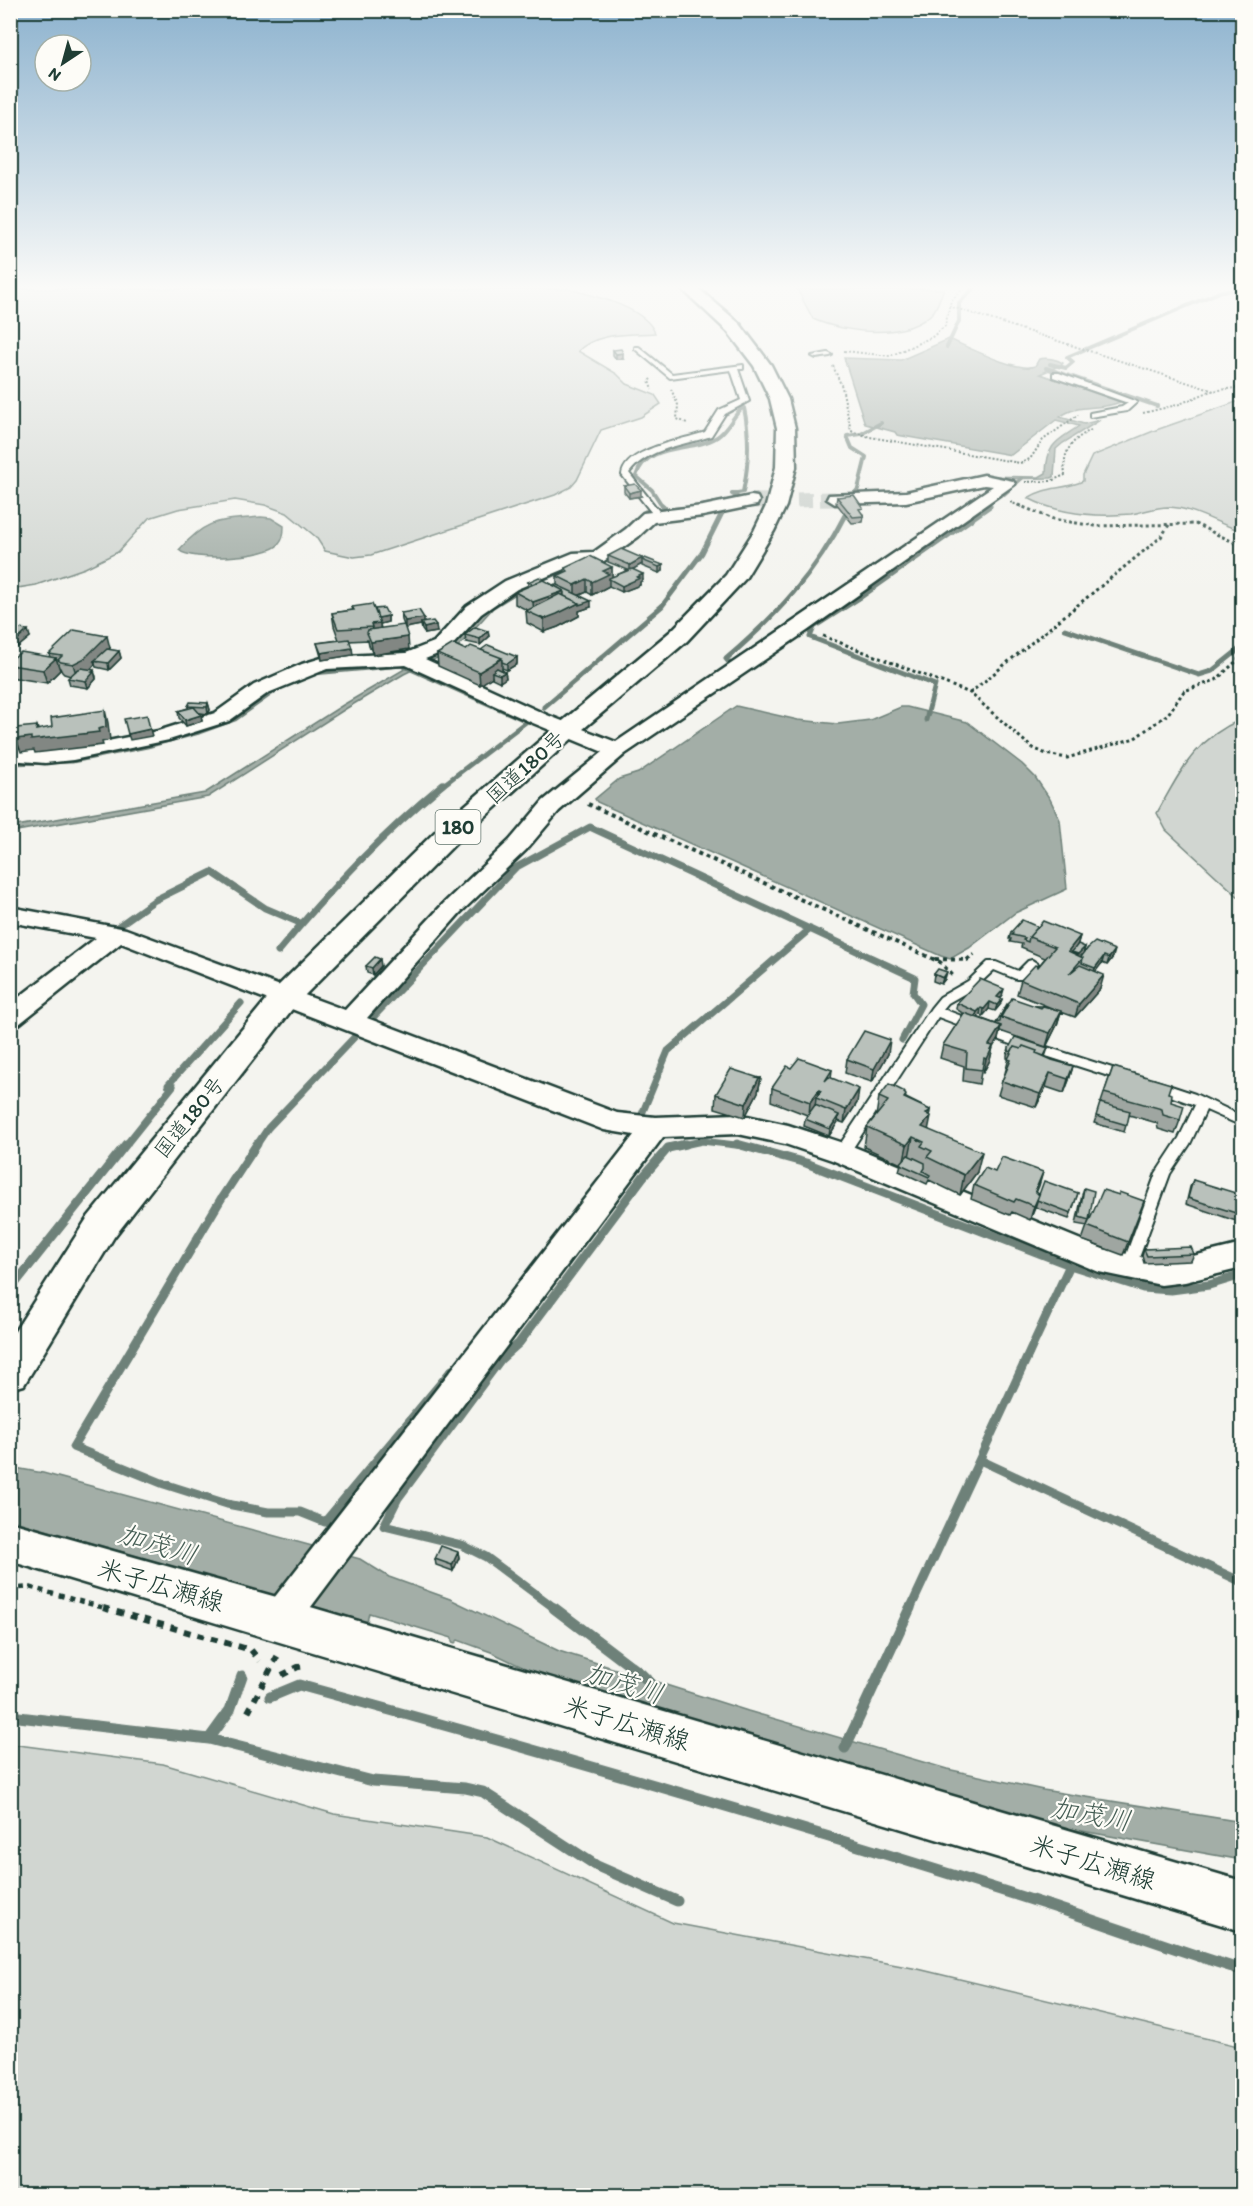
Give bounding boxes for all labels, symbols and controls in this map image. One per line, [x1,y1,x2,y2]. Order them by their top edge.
north arrow [33,33,93,93]
text: N [45,64,64,86]
street label: 国道180号 [481,725,569,809]
road number: 180 [436,810,480,844]
street label: 国道180号 [149,1071,229,1163]
water label: 加茂川 [114,1516,202,1572]
street label: 米子広瀬線 [94,1552,228,1618]
water label: 加茂川 [580,1655,668,1711]
street label: 米子広瀬線 [560,1689,694,1757]
water label: 加茂川 [1048,1791,1134,1837]
street label: 米子広瀬線 [1026,1828,1160,1896]

